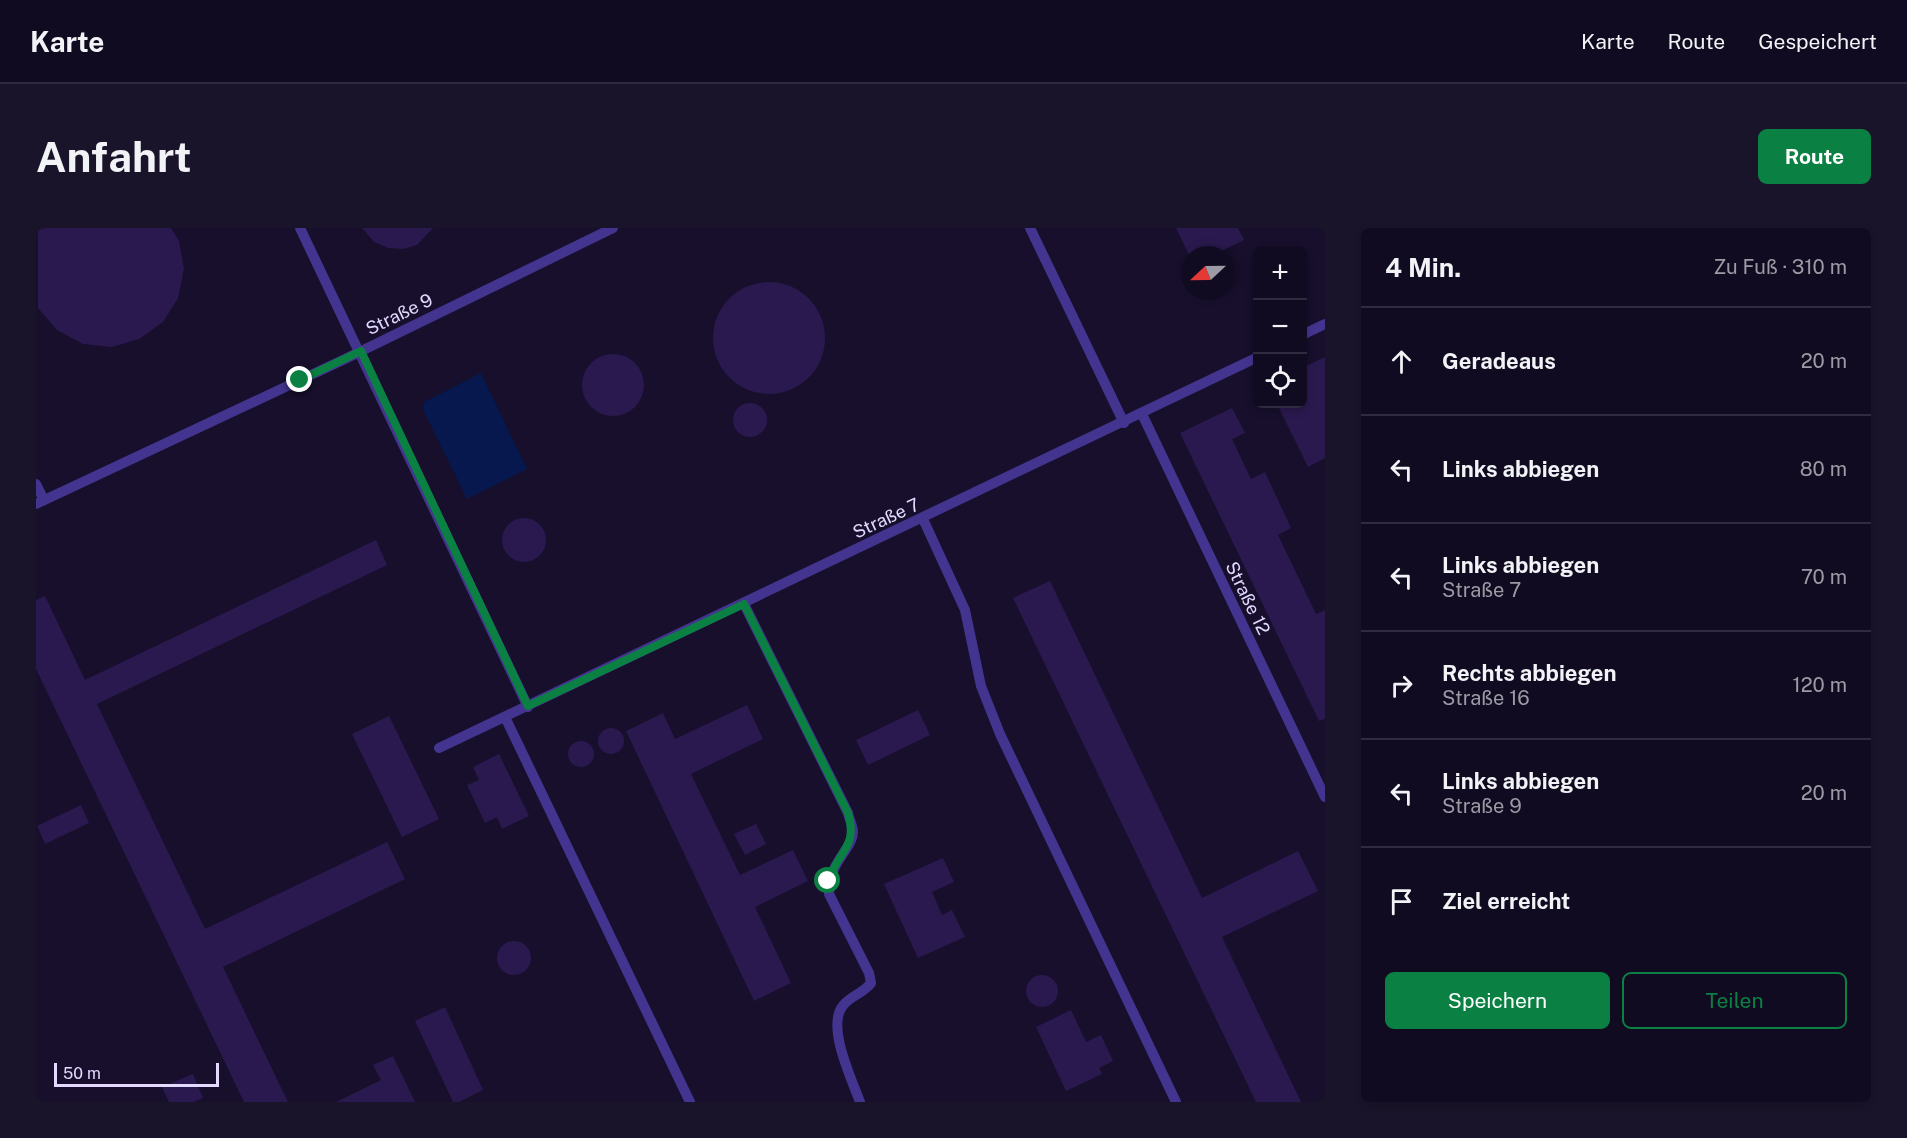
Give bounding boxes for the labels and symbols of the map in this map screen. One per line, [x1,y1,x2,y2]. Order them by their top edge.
north arrow [1181,246,1235,300]
street label: Straße 9 [362,289,436,339]
route end [286,366,312,392]
street label: Straße 7 [849,493,923,543]
street label: Straße 12 [1221,558,1275,638]
route start [814,867,840,893]
scale bar [54,1060,219,1088]

